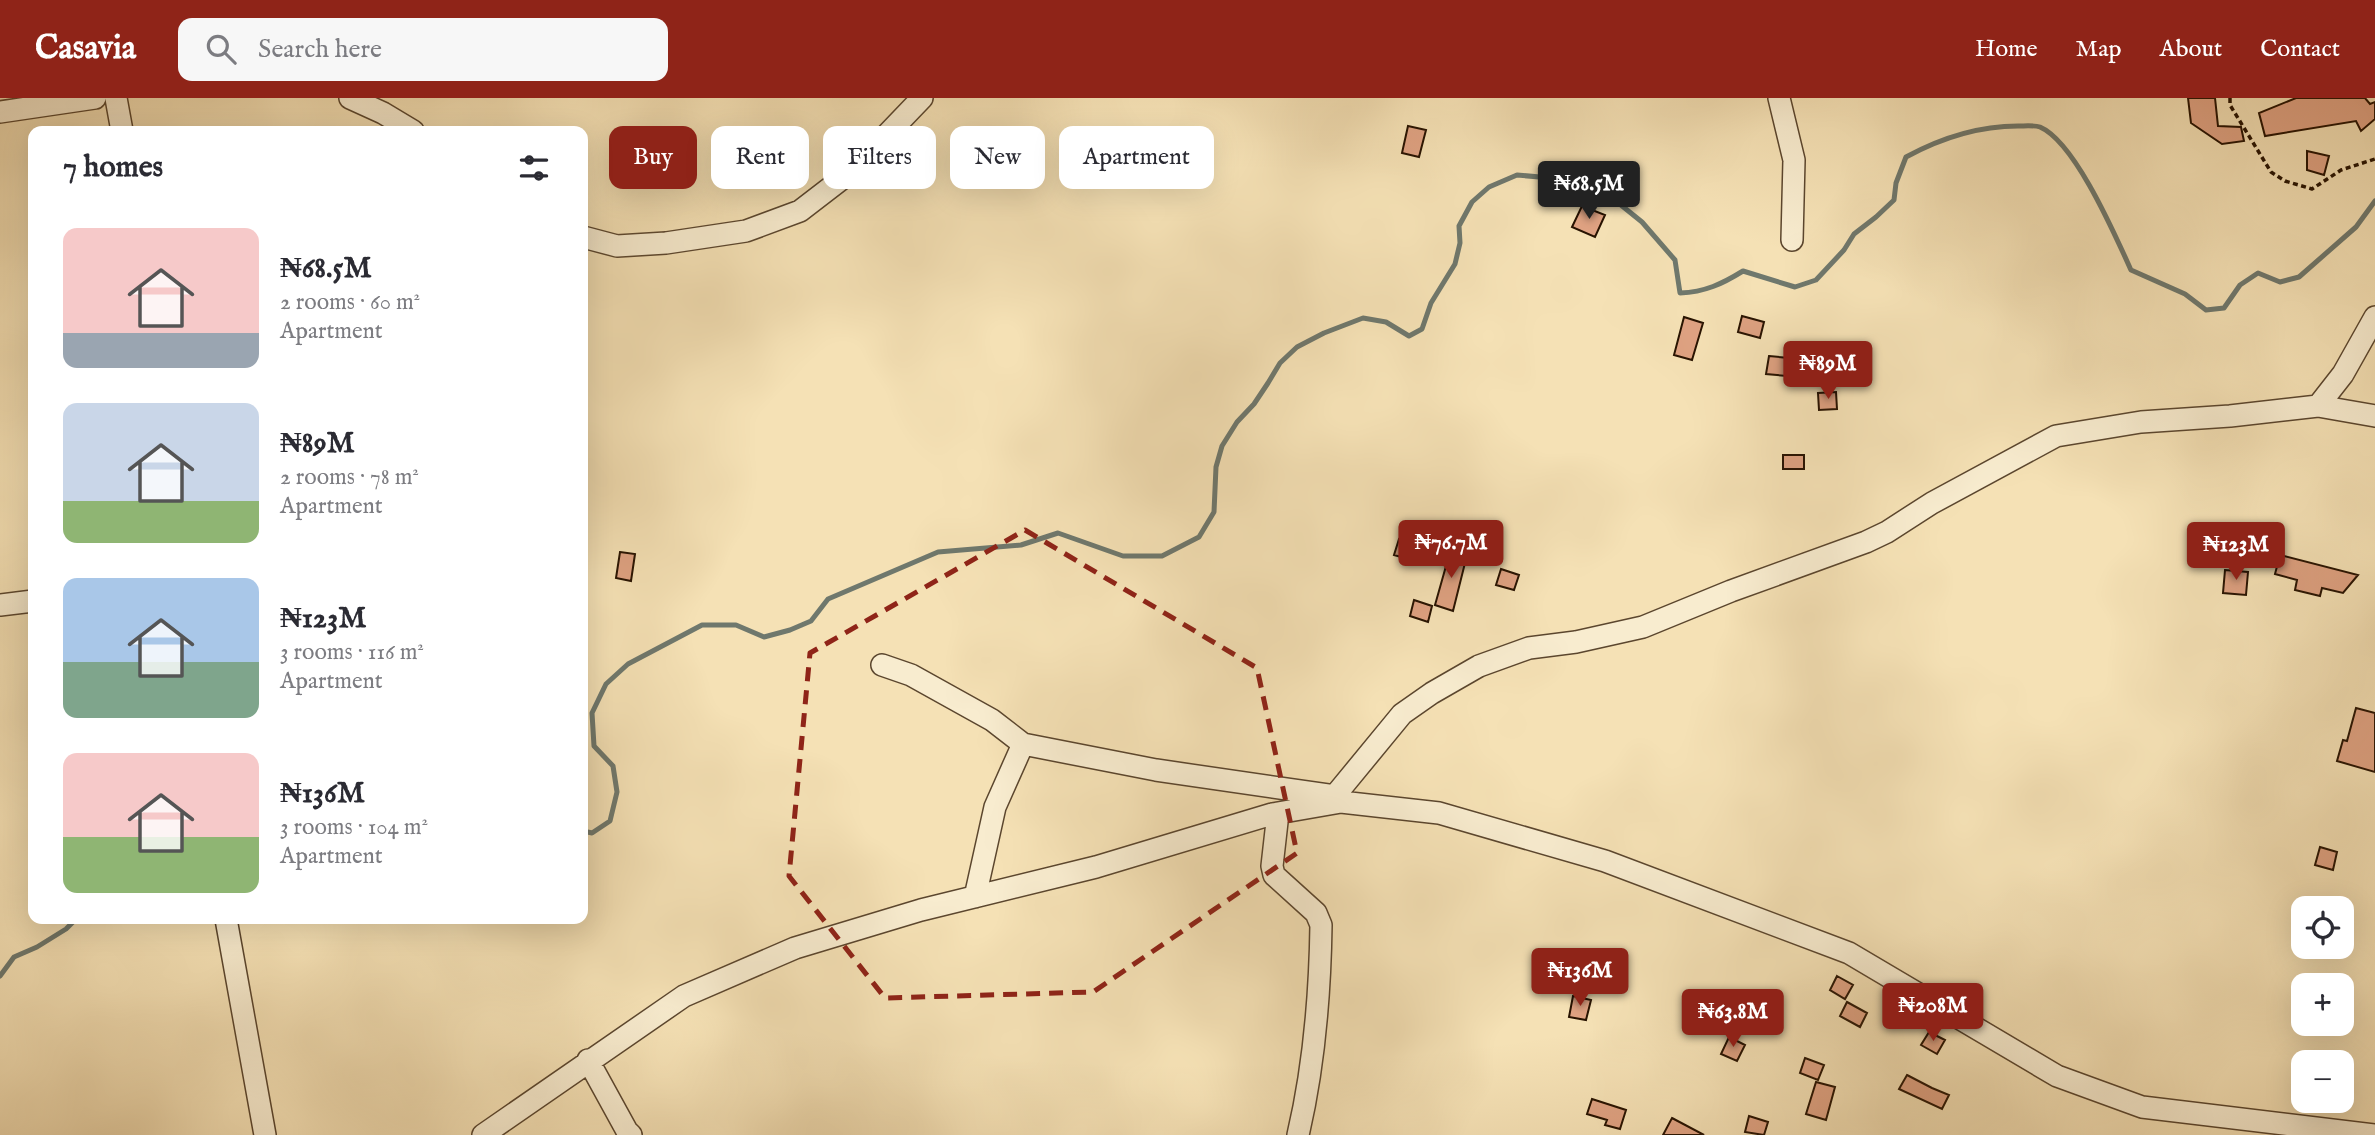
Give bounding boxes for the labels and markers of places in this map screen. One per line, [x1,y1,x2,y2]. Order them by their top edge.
pin: ₦68.5M [1532,162,1646,221]
pin: ₦89M [1787,342,1869,401]
pin: ₦76.7M [1394,520,1508,580]
pin: ₦123M [2187,522,2285,582]
pin: ₦136M [1531,948,1629,1008]
pin: ₦208M [1884,984,1982,1043]
pin: ₦63.8M [1676,990,1790,1049]

